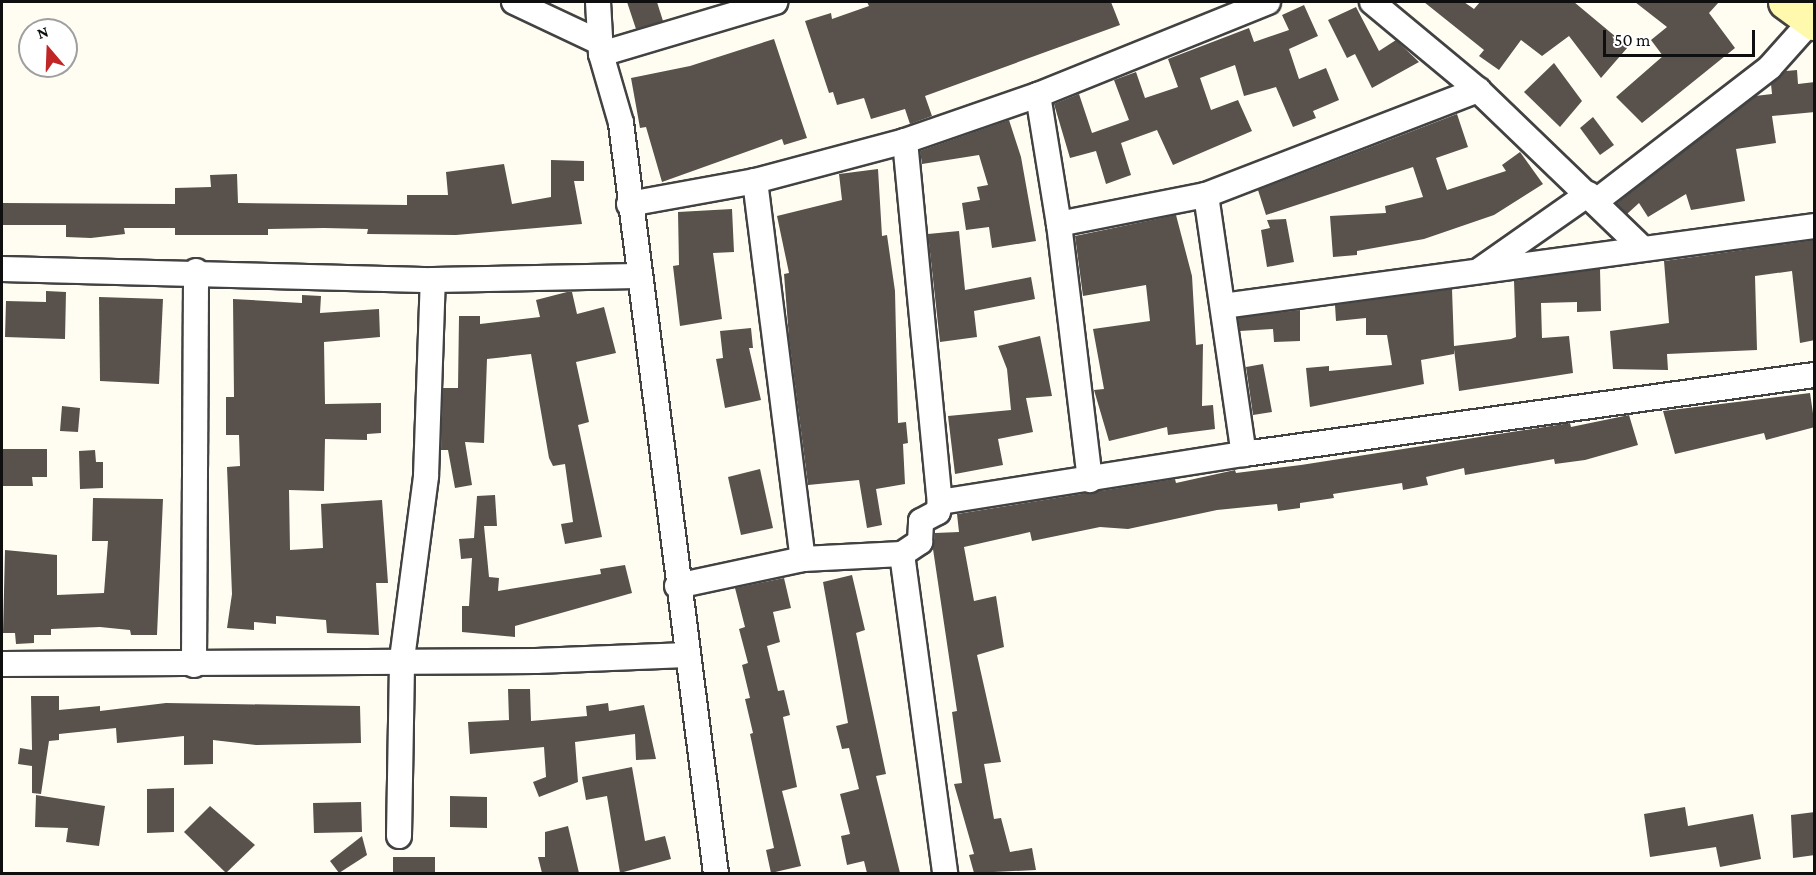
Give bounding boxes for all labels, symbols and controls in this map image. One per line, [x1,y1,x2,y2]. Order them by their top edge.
north arrow [18,18,78,78]
scale bar [1606,18,1758,56]
text: N [35,23,51,42]
text: 50 m [1614,30,1651,50]

